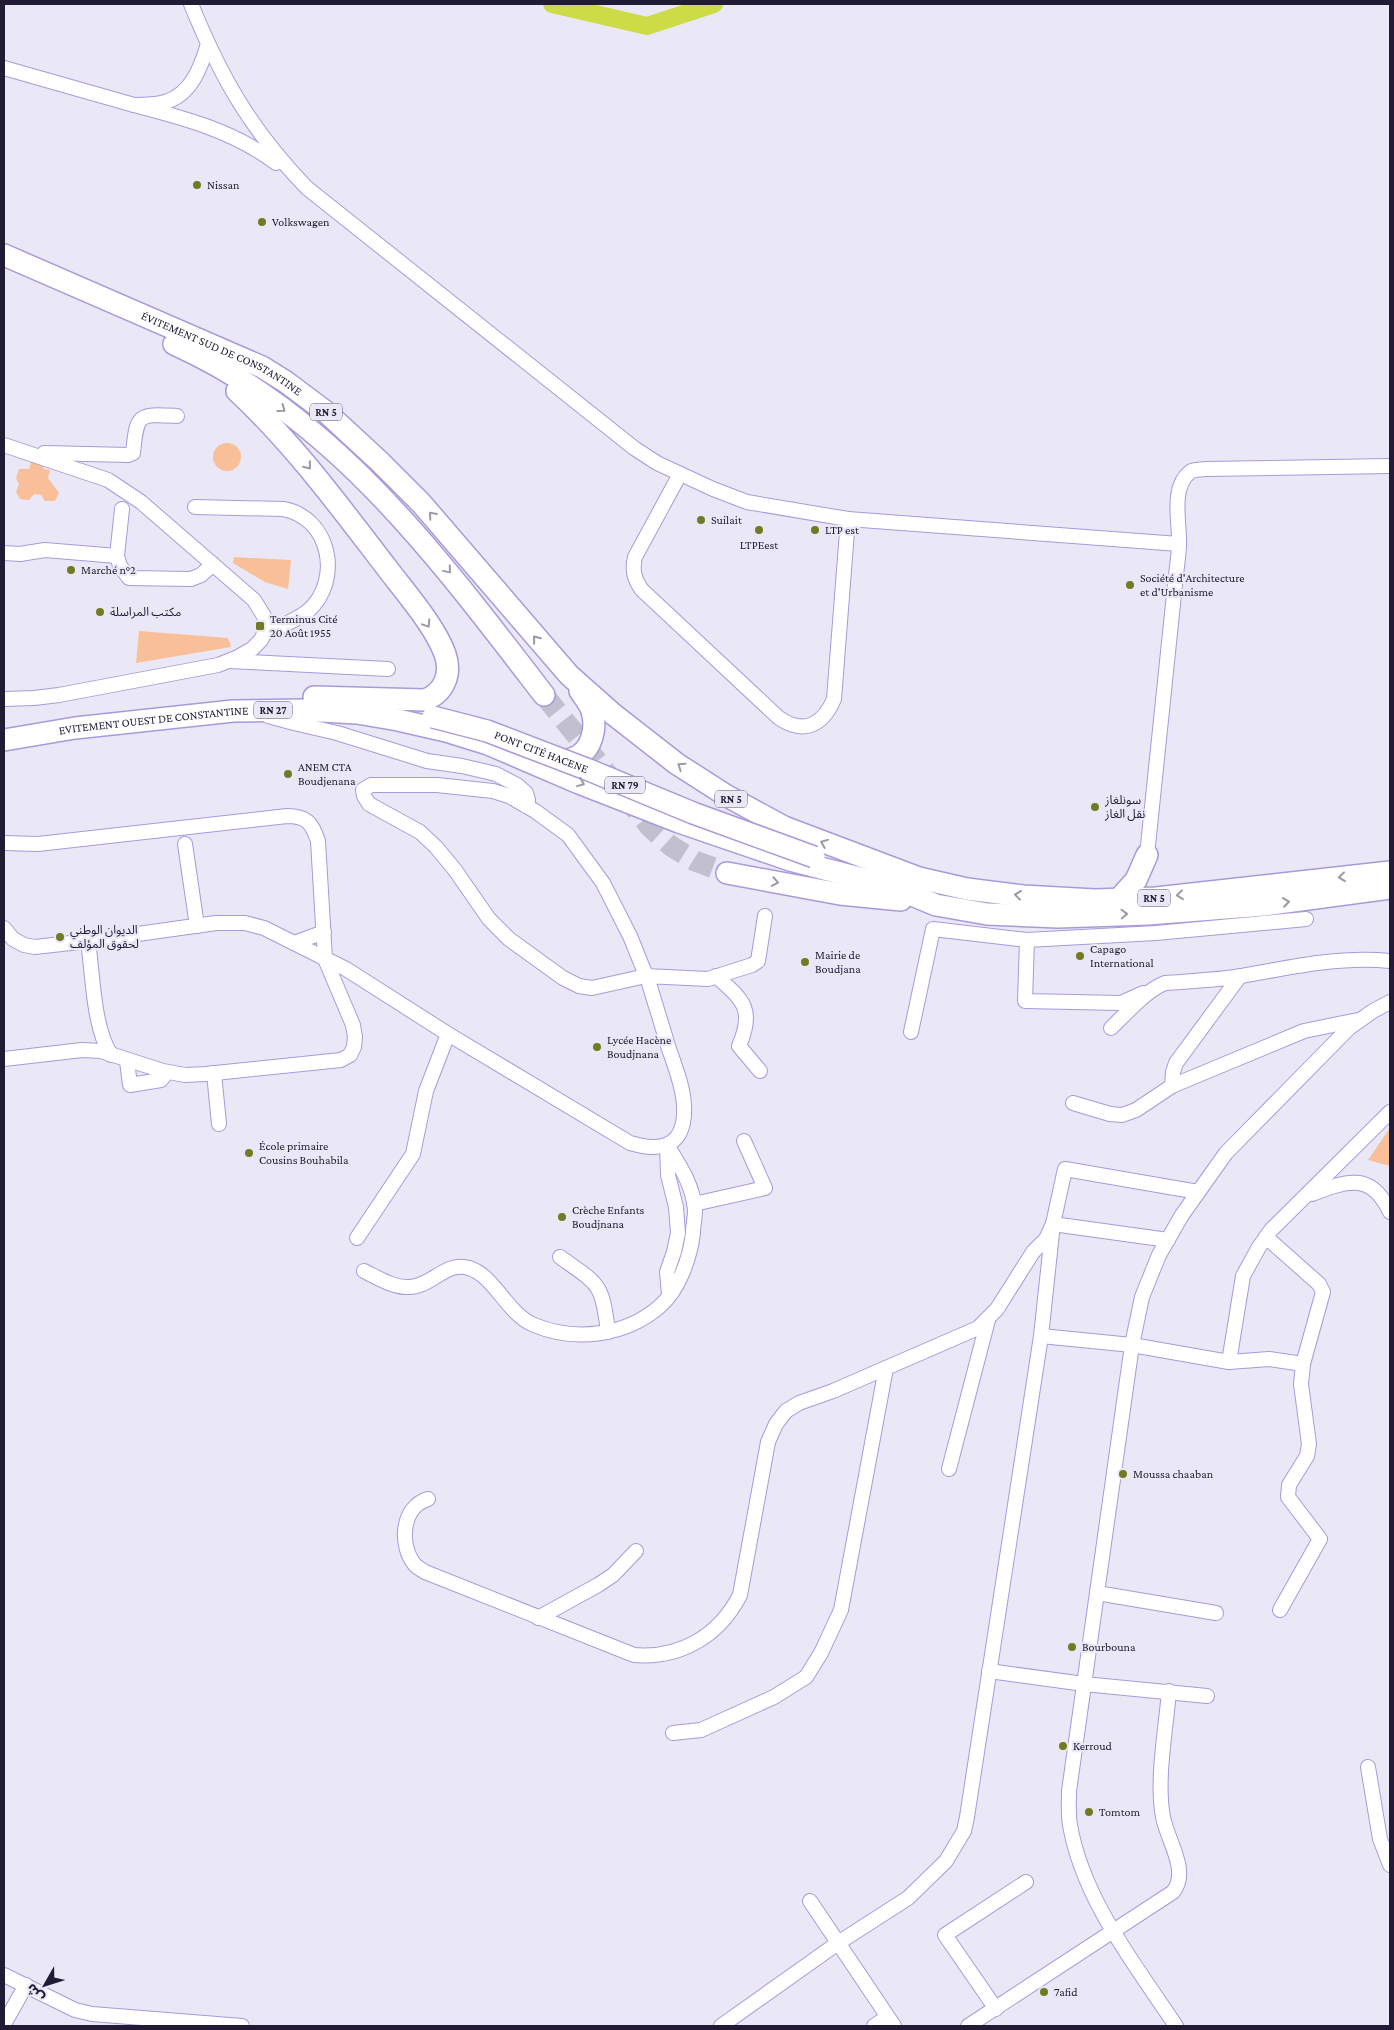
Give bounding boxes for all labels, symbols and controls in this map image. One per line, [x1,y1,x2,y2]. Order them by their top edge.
place label: Nissan [207,178,240,192]
marker: Nissan [191,179,203,191]
place label: Volkswagen [272,215,330,229]
marker: Volkswagen [256,216,268,228]
street label: ÉVITEMENT SUD DE CONSTANTINE [139,308,305,399]
one-way arrow [276,403,285,411]
road number: RN 5 [310,404,342,421]
one-way arrow [302,461,311,470]
one-way arrow [428,511,437,520]
place label: Suilait [711,513,743,527]
marker: Suilait [695,514,707,526]
place label: LTP est [825,523,860,537]
marker: LTPEest [753,524,765,536]
marker: LTP est [809,524,821,536]
place label: LTPEest [740,538,779,552]
place label: Marché n°2 [81,563,136,577]
marker: Marché n°2 [65,564,77,576]
one-way arrow [442,565,451,574]
place label: Société d'Architecture et d'Urbanisme [1140,571,1244,599]
marker: Société d'Architecture et d'Urbanisme [1124,579,1136,591]
place label: مكتب المراسلة [110,605,181,619]
marker: مكتب المراسلة [94,606,106,618]
place label: Terminus Cité 20 Août 1955 [270,612,338,640]
one-way arrow [421,618,430,627]
marker: Terminus Cité 20 Août 1955 [254,620,266,632]
one-way arrow [533,635,542,644]
road number: RN 27 [254,702,292,718]
street label: EVITEMENT OUEST DE CONSTANTINE [58,704,249,738]
street label: PONT CITÉ HACENE [492,727,591,776]
place label: ANEM CTA Boudjenana [298,760,356,788]
one-way arrow [677,763,687,772]
marker: ANEM CTA Boudjenana [282,768,294,780]
road number: RN 79 [605,776,645,794]
one-way arrow [576,777,585,788]
road number: RN 5 [715,791,747,808]
place label: سونلغاز نقل الغاز [1104,793,1145,821]
marker: سونلغاز نقل الغاز [1089,801,1101,813]
one-way arrow [820,839,829,849]
one-way arrow [1338,871,1346,882]
one-way arrow [771,876,780,886]
one-way arrow [1176,889,1184,900]
one-way arrow [1014,890,1022,901]
road number: RN 5 [1138,890,1170,906]
one-way arrow [1282,898,1290,908]
one-way arrow [1120,909,1128,920]
place label: الديوان الوطني لحقوق المؤلف [70,923,139,951]
marker: الديوان الوطني لحقوق المؤلف [54,931,66,943]
place label: Capago International [1090,942,1154,970]
place label: Mairie de Boudjana [815,948,861,976]
marker: Capago International [1074,950,1086,962]
marker: Mairie de Boudjana [799,956,811,968]
place label: Lycée Hacène Boudjnana [607,1033,671,1061]
marker: Lycée Hacène Boudjnana [591,1041,603,1053]
place label: École primaire Cousins Bouhabila [259,1139,349,1167]
marker: École primaire Cousins Bouhabila [243,1147,255,1159]
place label: Crèche Enfants Boudjnana [572,1203,645,1231]
marker: Crèche Enfants Boudjnana [556,1211,568,1223]
place label: Moussa chaaban [1133,1467,1214,1481]
marker: Moussa chaaban [1117,1468,1129,1480]
place label: Bourbouna [1082,1640,1136,1654]
marker: Bourbouna [1066,1641,1078,1653]
place label: Kerroud [1073,1739,1113,1753]
marker: Kerroud [1057,1740,1069,1752]
place label: Tomtom [1099,1805,1141,1819]
marker: Tomtom [1083,1806,1095,1818]
north arrow [20,1960,70,2010]
text: ش [23,1981,47,2006]
place label: 7afid [1054,1985,1078,1999]
marker: 7afid [1038,1986,1050,1998]

